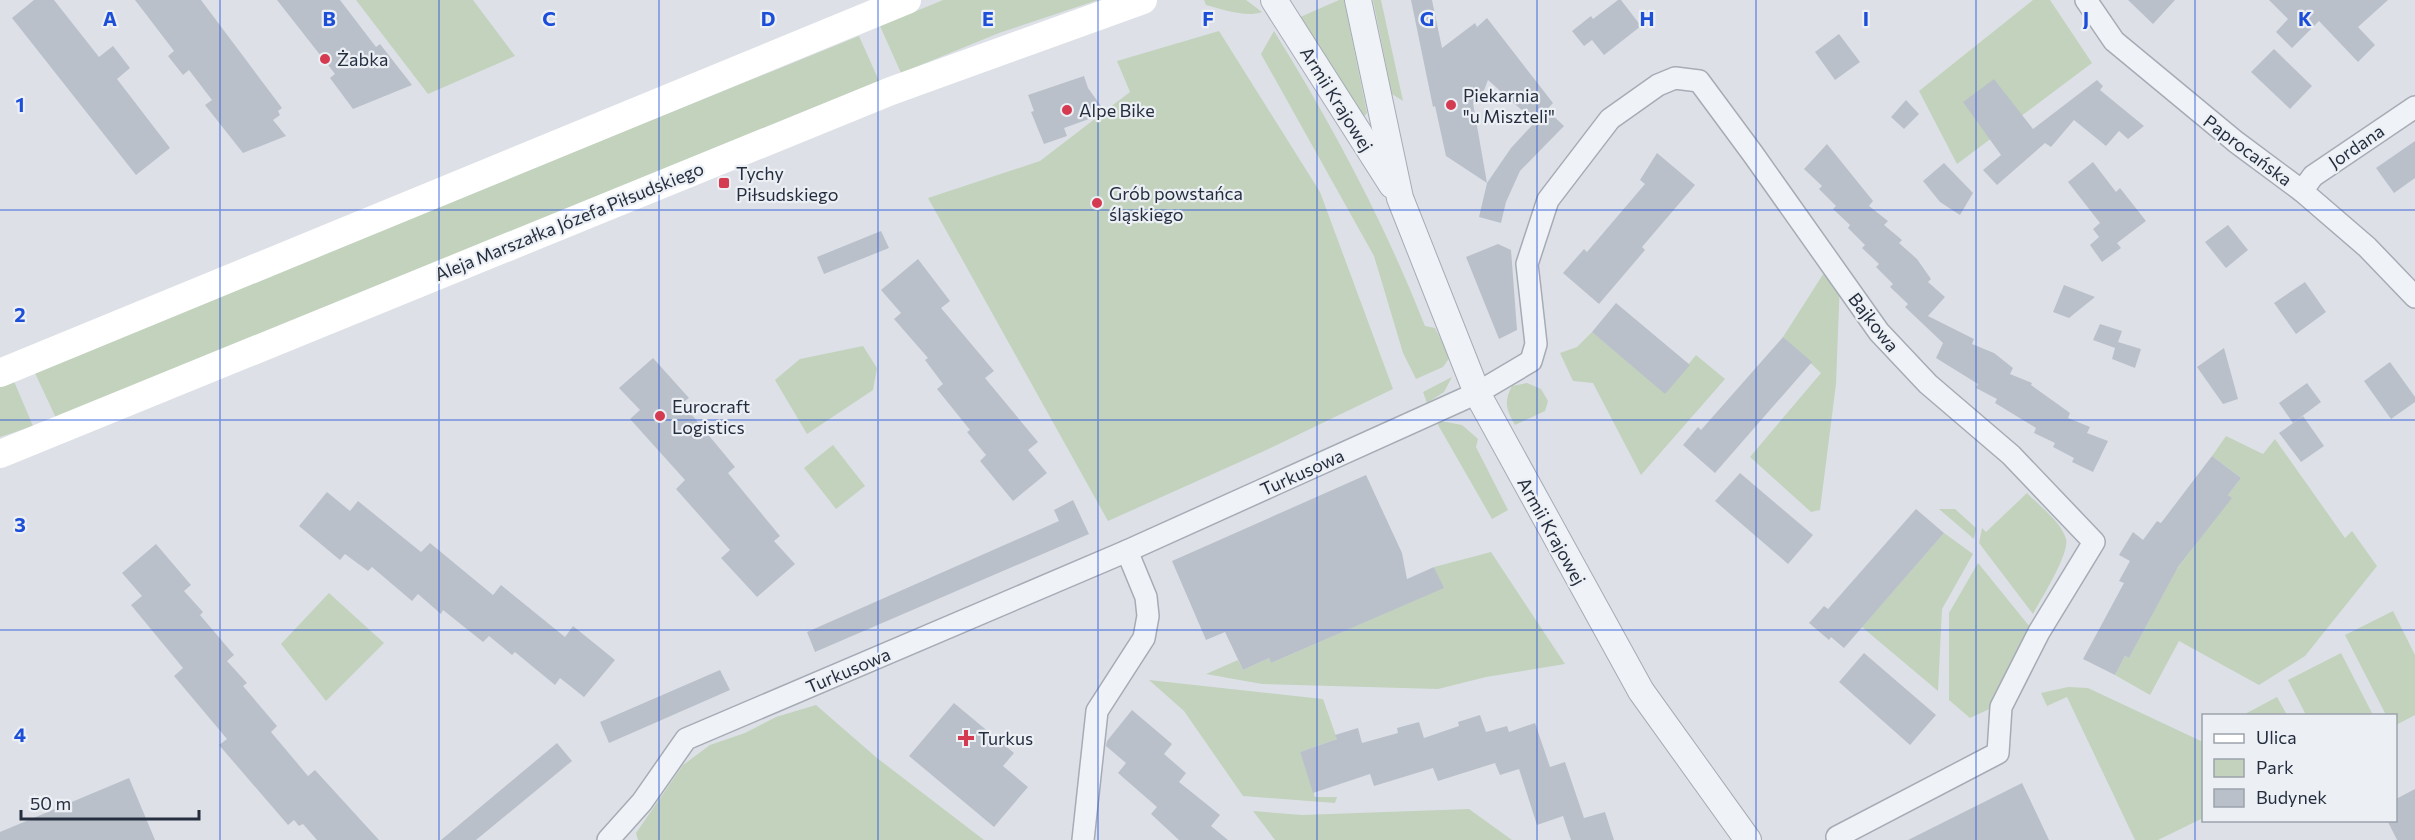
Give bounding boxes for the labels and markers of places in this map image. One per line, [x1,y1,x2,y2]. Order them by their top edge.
place label: Żabka [337,48,388,70]
marker: Żabka [318,52,332,66]
place label: Piekarnia "u Miszteli" [1463,84,1555,127]
marker: Piekarnia "u Miszteli" [1444,98,1458,112]
place label: Alpe Bike [1079,99,1155,121]
marker: Alpe Bike [1060,103,1074,117]
place label: Tychy Piłsudskiego [736,162,838,205]
marker: Tychy Piłsudskiego [717,176,731,190]
place label: Grób powstańca śląskiego [1109,182,1243,225]
marker: Grób powstańca śląskiego [1090,196,1104,210]
place label: Eurocraft Logistics [672,395,750,438]
marker: Eurocraft Logistics [653,409,667,423]
place label: Turkus [978,727,1033,749]
marker: Turkus [959,731,973,745]

